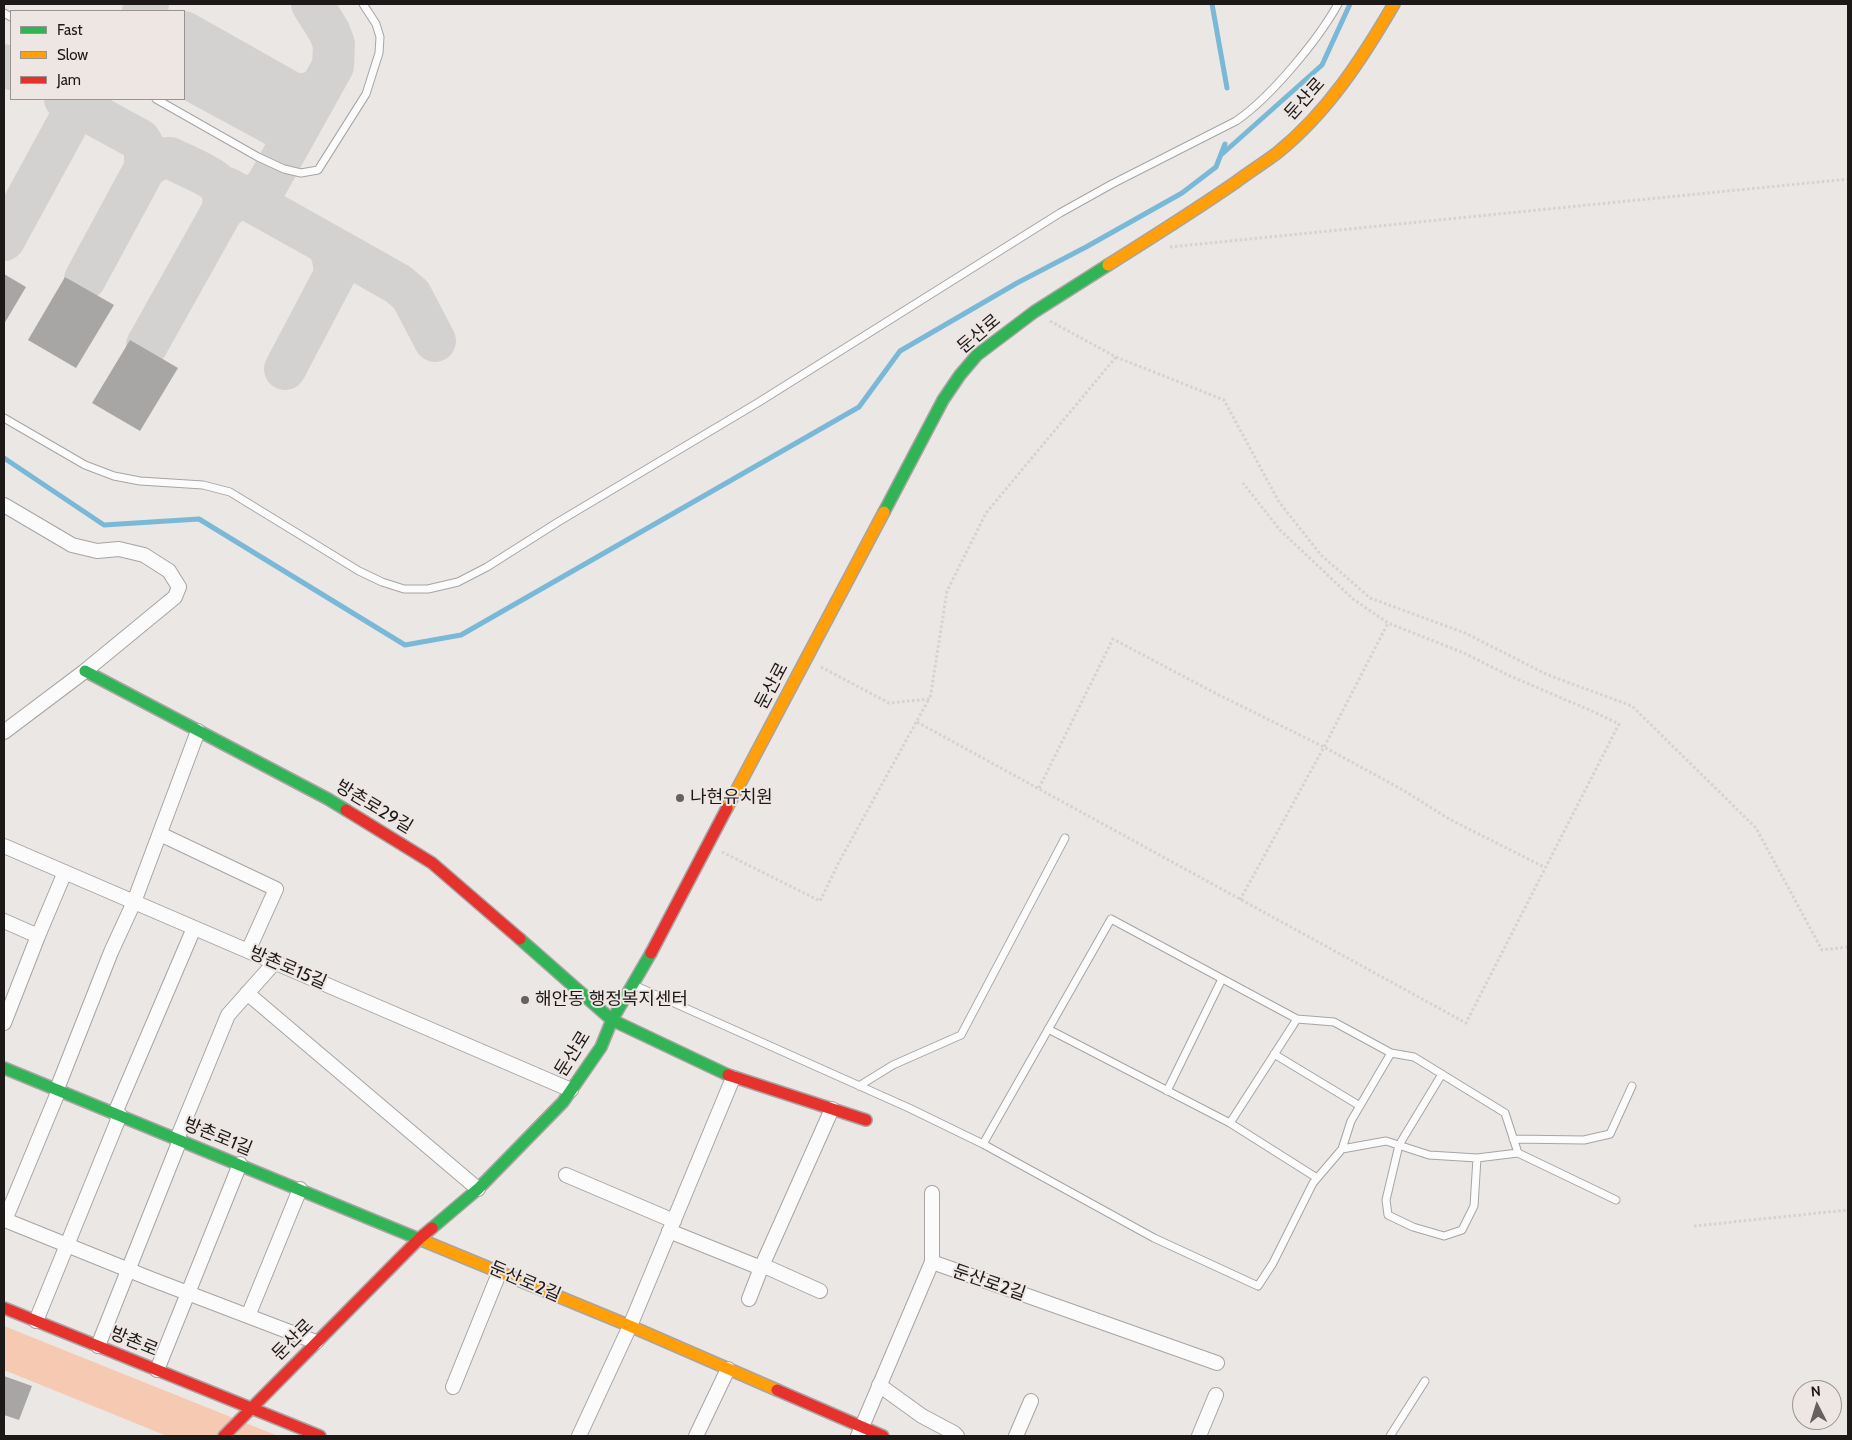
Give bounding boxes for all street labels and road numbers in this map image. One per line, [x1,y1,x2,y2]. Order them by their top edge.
street label: 둔산로 [1280,73,1330,125]
street label: 둔산로 [953,310,1005,358]
street label: 둔산로 [751,659,793,713]
street label: 방촌로29길 [332,776,416,838]
street label: 방촌로15길 [246,942,330,994]
street label: 둔산로 [551,1027,595,1081]
street label: 방촌로1길 [181,1113,255,1161]
street label: 둔산로2길 [486,1257,564,1307]
street label: 둔산로2길 [950,1260,1028,1306]
street label: 둔산로 [268,1315,318,1365]
street label: 방촌로 [107,1323,161,1361]

